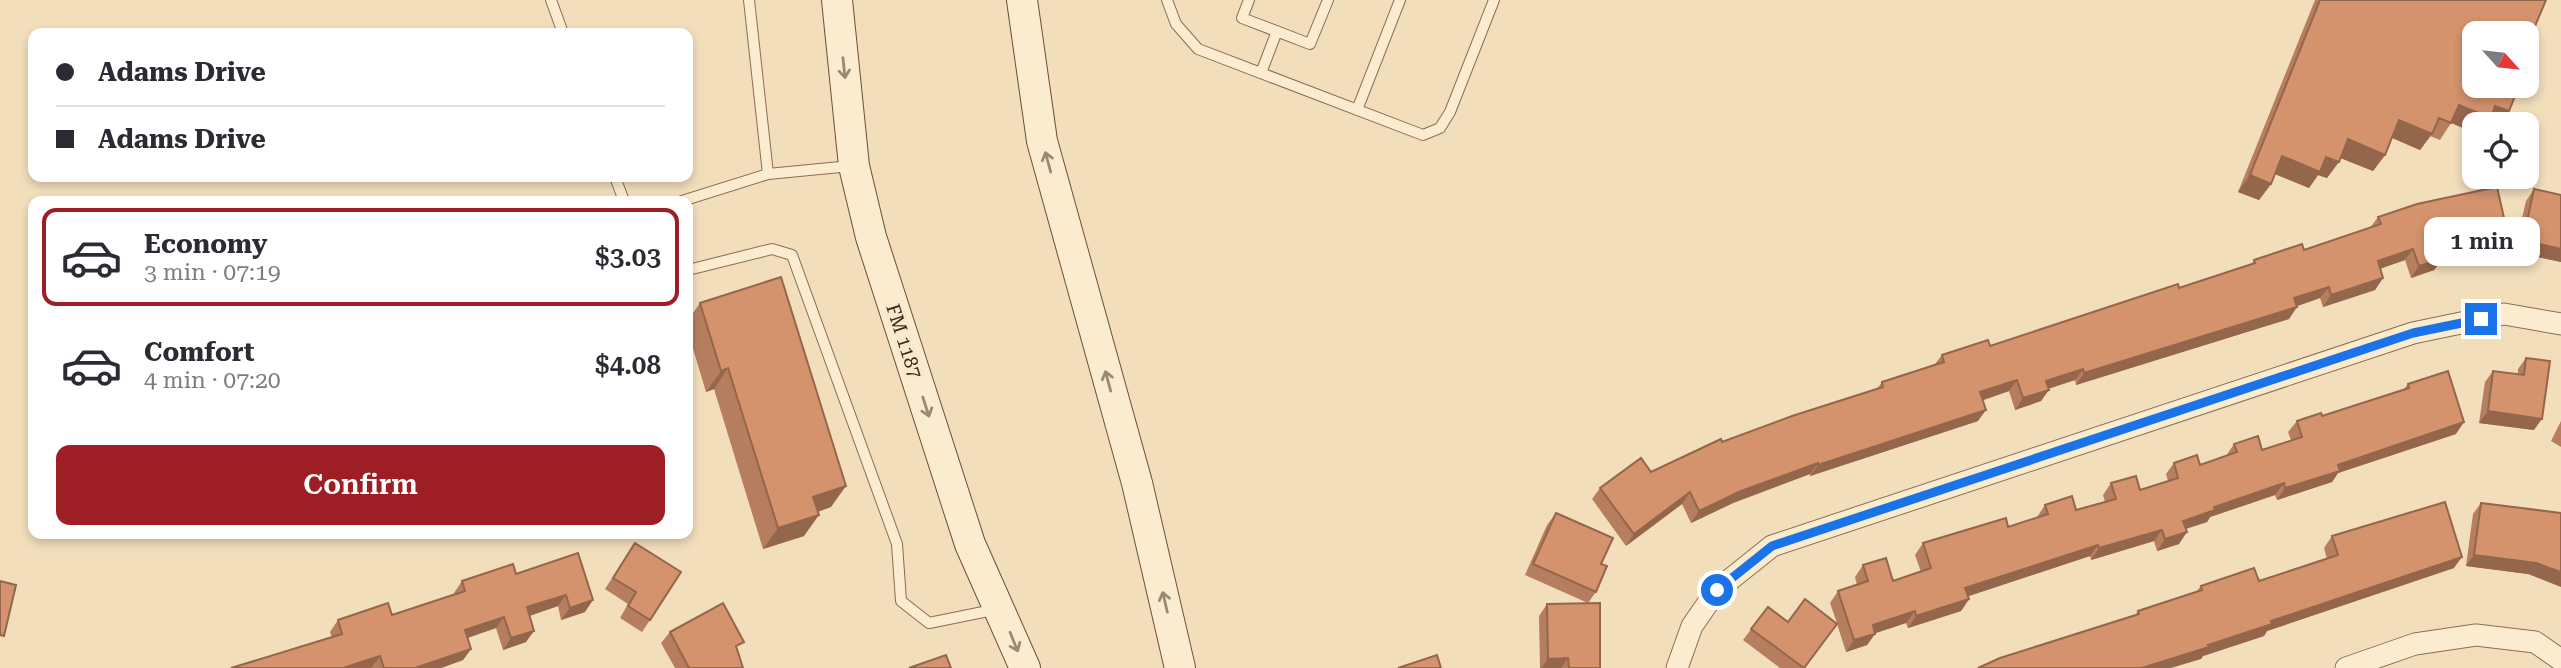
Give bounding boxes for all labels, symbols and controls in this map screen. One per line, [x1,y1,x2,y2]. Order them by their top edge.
north arrow [2462,21,2539,98]
map controls [2462,21,2539,189]
one-way arrow [837,56,850,79]
text: Adams Drive [98,57,266,87]
button: locate [2462,112,2539,189]
text: Adams Drive [98,124,266,154]
one-way arrow [1041,151,1054,174]
callout: 1 min [2423,218,2539,266]
icon: car [60,226,123,289]
text: 1 min [2450,228,2514,255]
text: Economy [144,229,267,259]
text: $3.03 [595,242,661,272]
text: 3 min · 07:19 [144,259,281,286]
street label: FM 1187 [881,301,927,381]
route end [2465,303,2497,335]
icon: car [60,334,123,397]
text: Comfort [144,337,254,367]
text: $4.08 [595,350,661,380]
text: 4 min · 07:20 [144,367,281,394]
one-way arrow [1101,370,1114,392]
one-way arrow [920,395,933,417]
button: Confirm [56,445,665,525]
route start [1701,574,1733,606]
one-way arrow [1157,591,1171,614]
one-way arrow [1009,631,1022,652]

